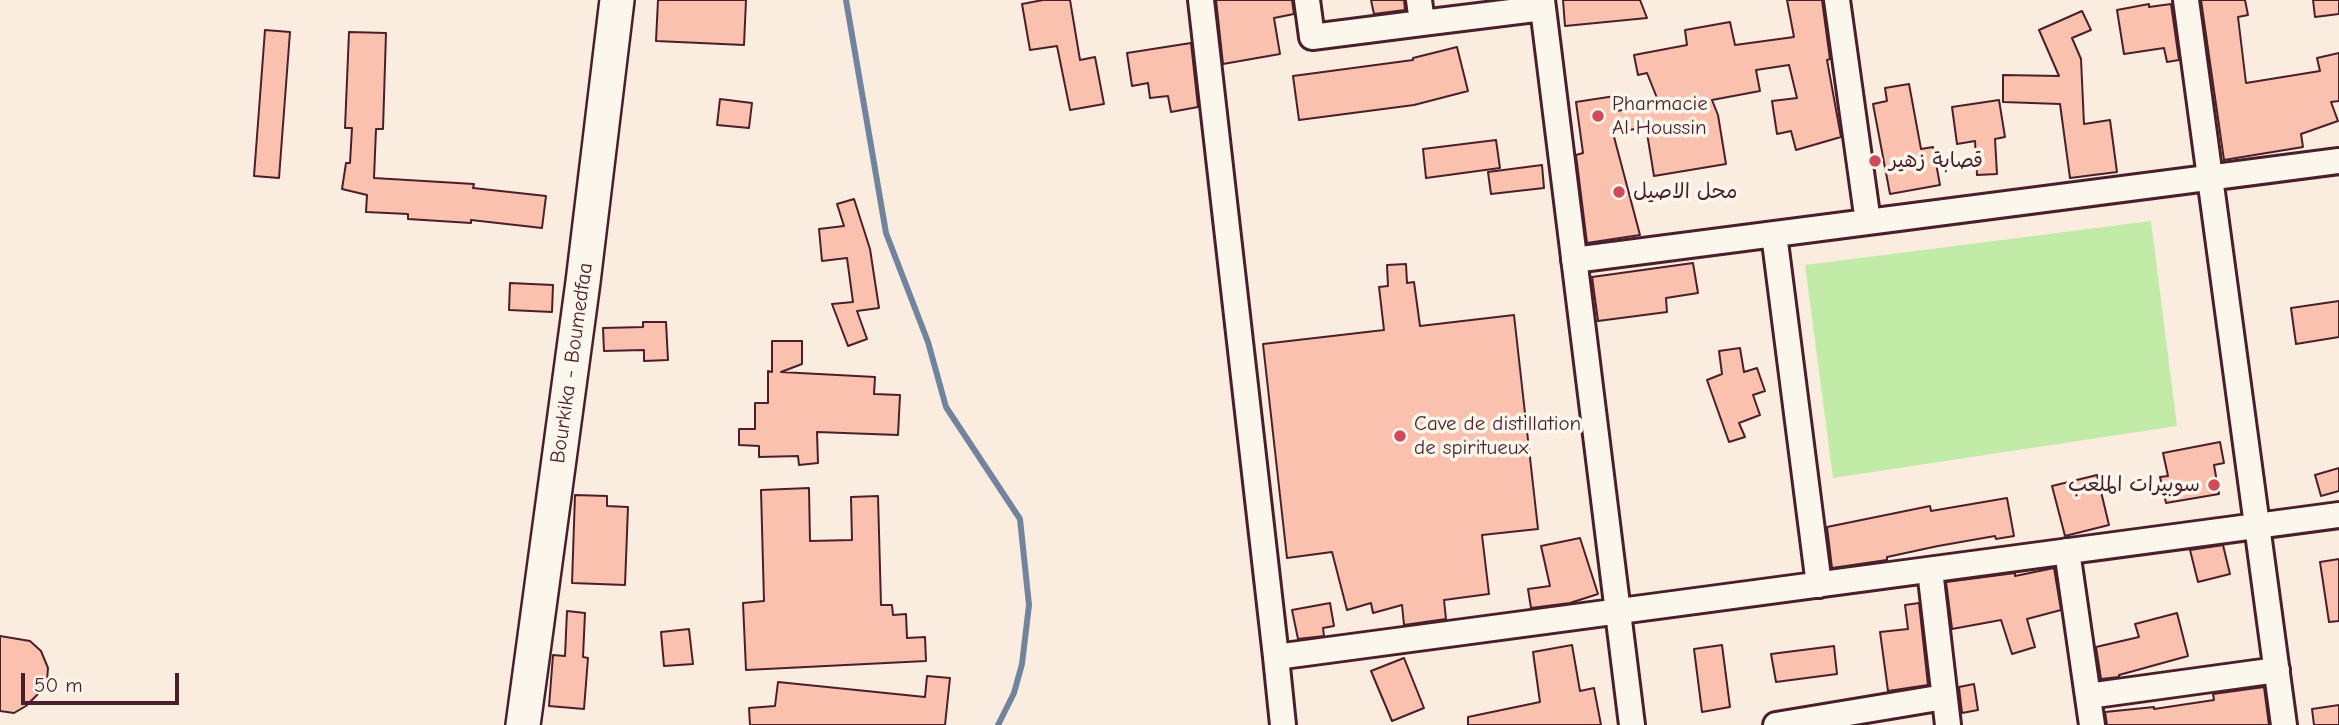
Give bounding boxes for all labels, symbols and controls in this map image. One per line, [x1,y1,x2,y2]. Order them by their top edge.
place label: Pharmacie Al Houssin [1612,91,1708,141]
marker: Pharmacie Al Houssin [1590,108,1606,124]
place label: قصابة زهير [1889,148,1983,174]
marker: قصابة زهير [1867,153,1883,169]
place label: محل الاصيل [1633,179,1738,205]
marker: محل الاصيل [1611,184,1627,200]
street label: Bourkika - Boumedfaa [545,261,599,465]
place label: Cave de distillation de spiritueux [1414,411,1581,461]
marker: Cave de distillation de spiritueux [1392,428,1408,444]
place label: سوبيرات الملعب [2068,472,2200,498]
marker: سوبيرات الملعب [2206,477,2222,493]
scale bar [24,658,182,702]
text: 50 m [34,673,83,697]

